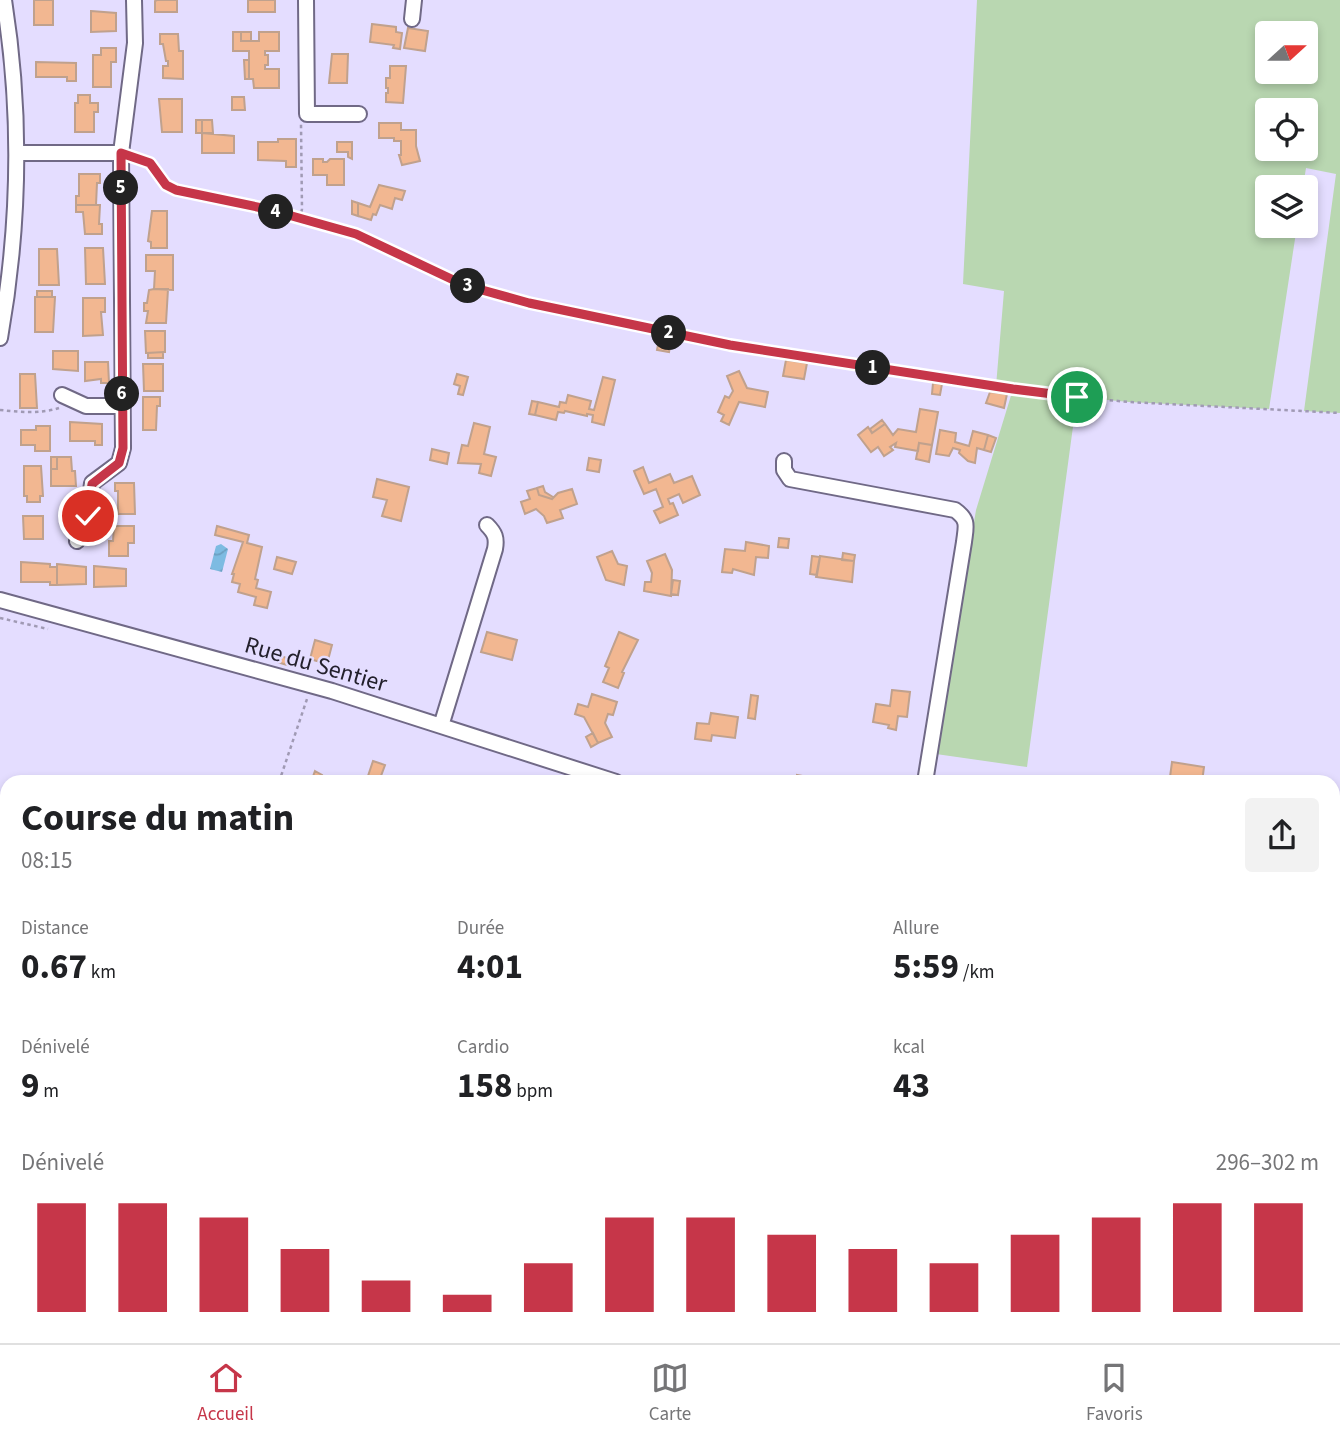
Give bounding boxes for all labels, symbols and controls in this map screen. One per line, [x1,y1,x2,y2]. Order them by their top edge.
north arrow [1255,21,1318,84]
map controls [1255,21,1318,238]
button: locate [1255,98,1318,161]
pin: 5 [104,170,138,206]
text: 5 [115,174,126,201]
button: layers [1255,175,1318,238]
pin: 4 [258,194,294,230]
text: 4 [270,198,281,225]
pin: 3 [450,268,486,304]
text: 3 [462,272,473,299]
pin: 2 [652,316,686,350]
text: 2 [663,319,674,346]
pin: 1 [856,350,890,386]
text: 1 [867,354,878,381]
pin [1047,367,1107,427]
pin: 6 [104,376,140,412]
icon: arrive [1058,378,1096,416]
text: 6 [116,380,127,407]
pin [58,486,118,546]
icon: check [69,497,107,535]
street label: Rue du Sentier [241,627,392,702]
text: Course du matin [21,791,294,845]
button: share [1245,798,1319,872]
text: 08:15 [21,844,72,877]
text: Distance [21,915,89,942]
text: Durée [457,915,504,942]
text: Allure [893,915,939,942]
text: 0.67 [21,942,87,992]
text: 4:01 [457,942,523,992]
text: 5:59 [893,942,959,992]
text: km [87,959,116,986]
text: /km [959,959,995,986]
text: Dénivelé [21,1034,90,1061]
text: Cardio [457,1034,509,1061]
text: kcal [893,1034,925,1061]
text: 9 [21,1061,39,1111]
text: 158 [457,1061,512,1111]
text: 43 [893,1061,930,1111]
text: m [39,1078,59,1105]
text: bpm [512,1078,553,1105]
text: Dénivelé [21,1146,104,1179]
text: 296–302 m [1216,1146,1319,1179]
tab: Accueil [197,1359,254,1428]
tab: Carte [649,1359,691,1428]
tab: Favoris [1086,1359,1143,1428]

